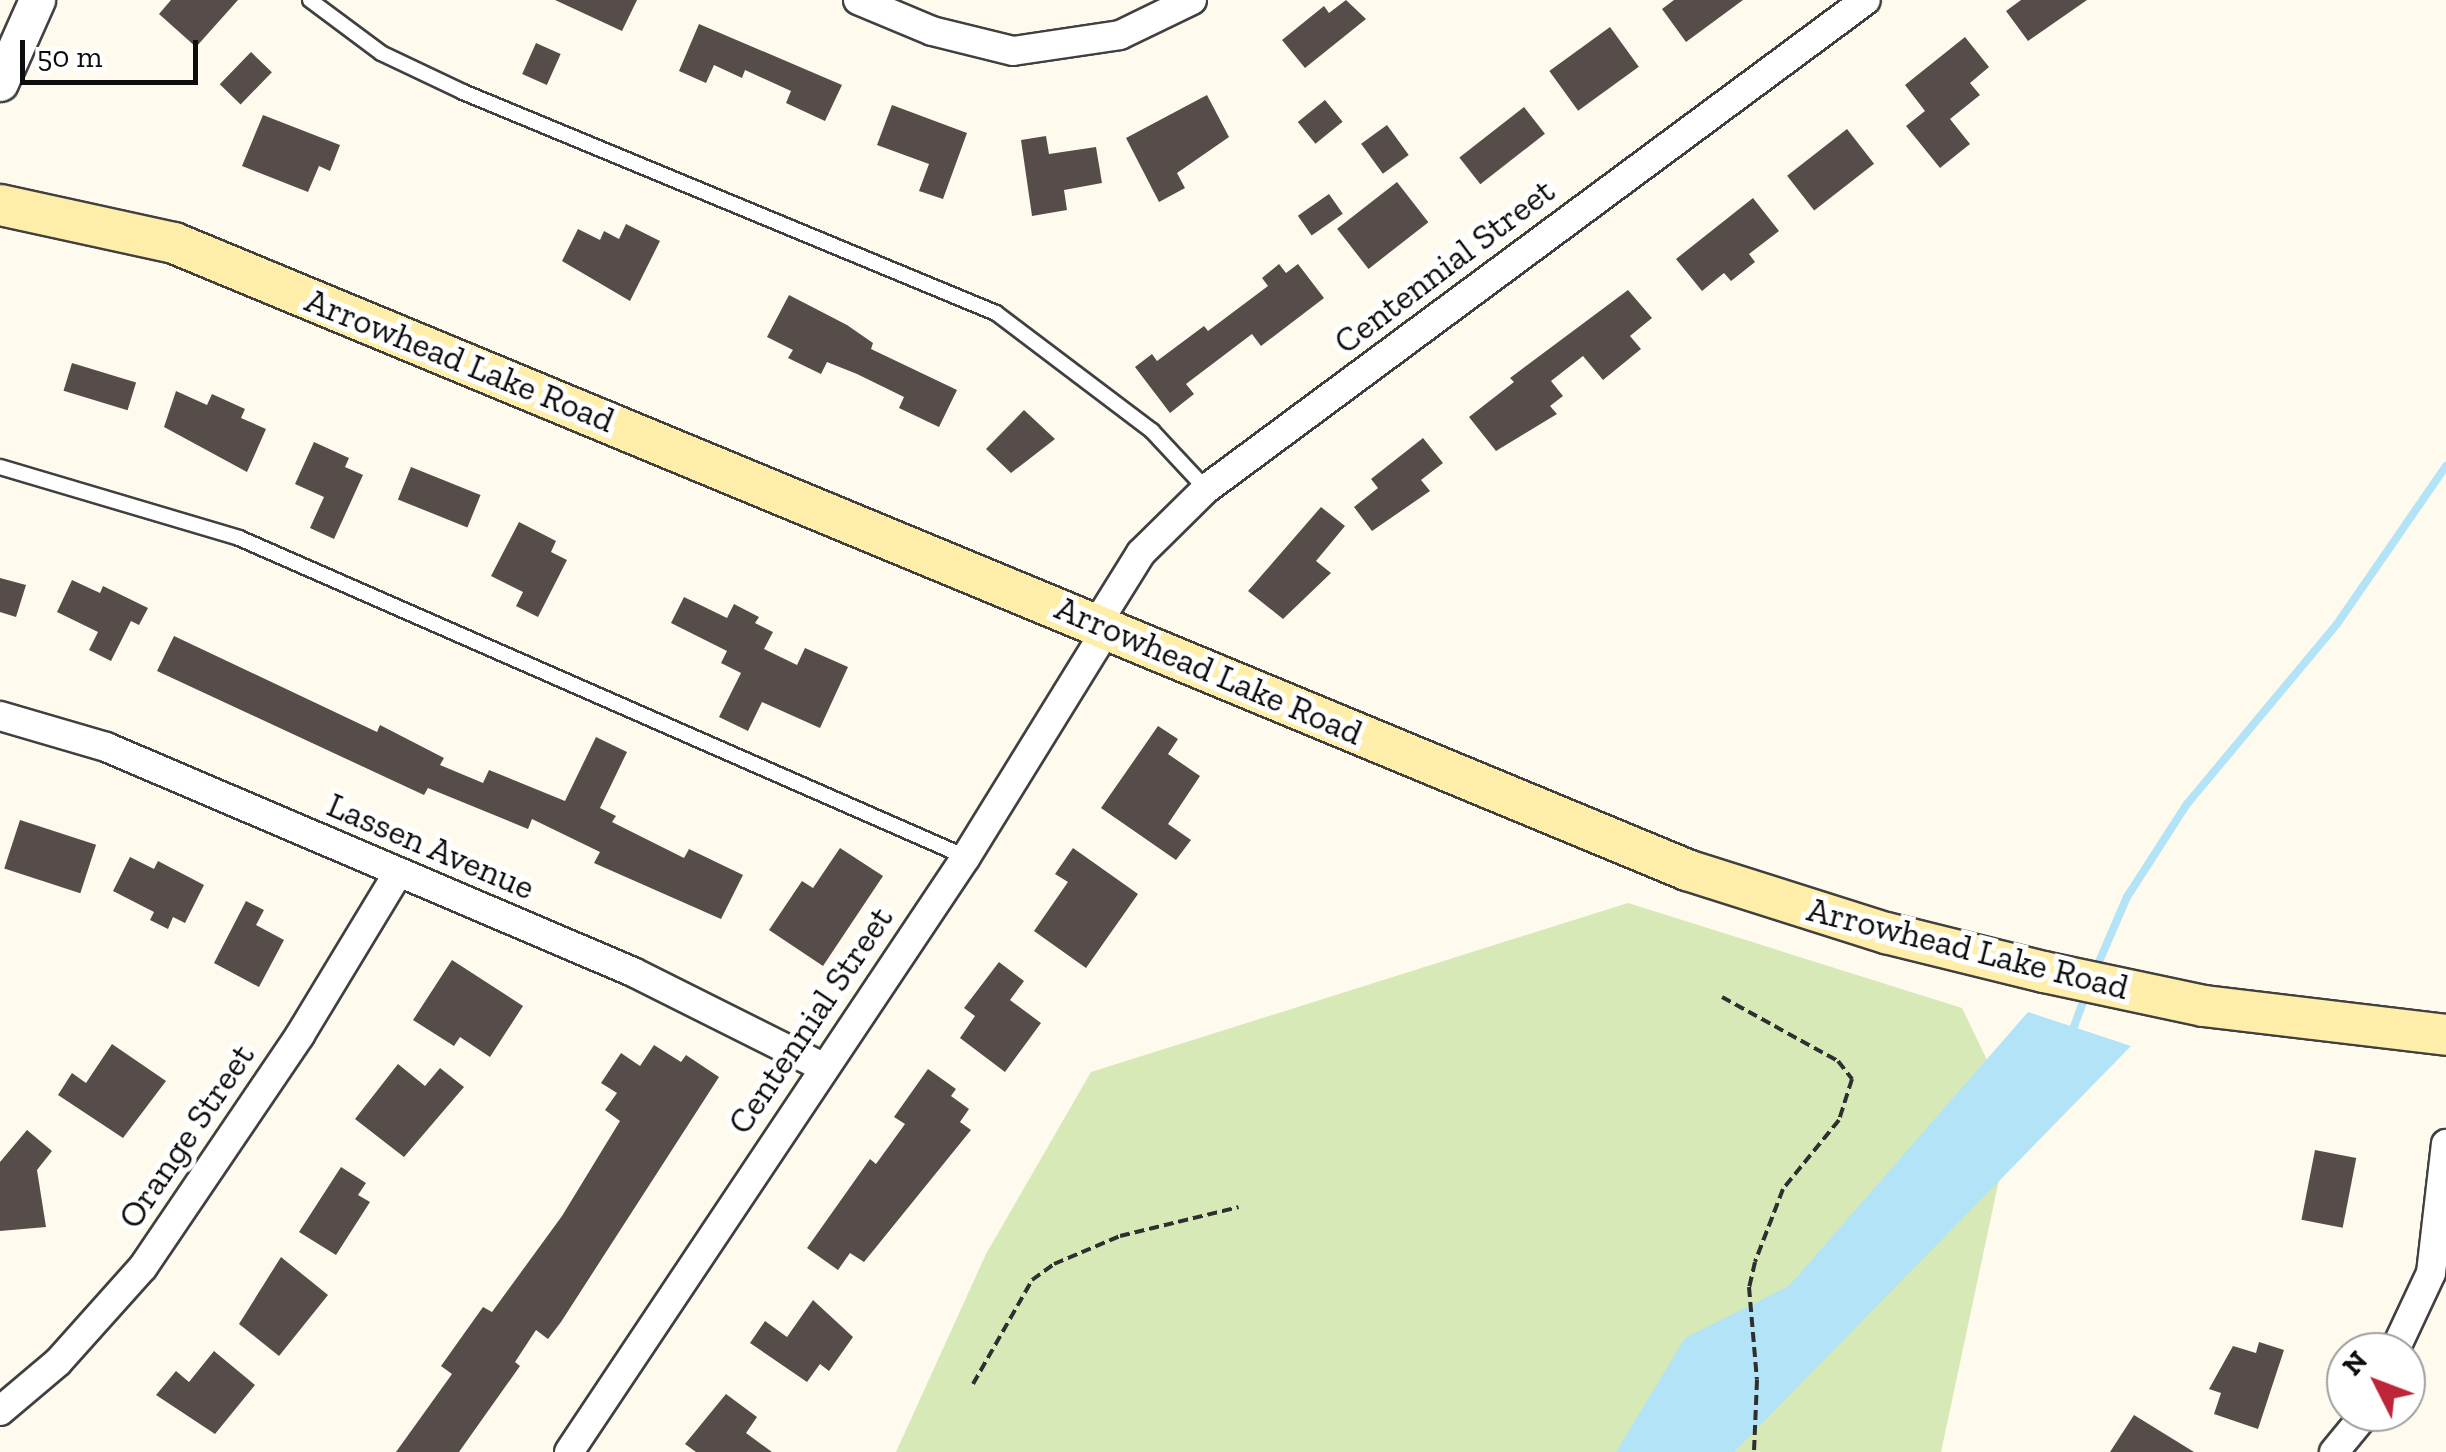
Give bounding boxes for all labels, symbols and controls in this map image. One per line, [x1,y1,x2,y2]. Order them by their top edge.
scale bar [25,20,202,82]
text: 50 m [37,39,102,75]
street label: Centennial Street [1326,170,1562,362]
street label: Arrowhead Lake Road [299,279,621,441]
street label: Arrowhead Lake Road [1049,586,1369,754]
street label: Lassen Avenue [321,783,541,909]
street label: Arrowhead Lake Road [1803,888,2133,1008]
street label: Centennial Street [719,898,901,1142]
street label: Orange Street [109,1036,263,1236]
north arrow [2326,1332,2426,1432]
text: N [2335,1344,2374,1382]

